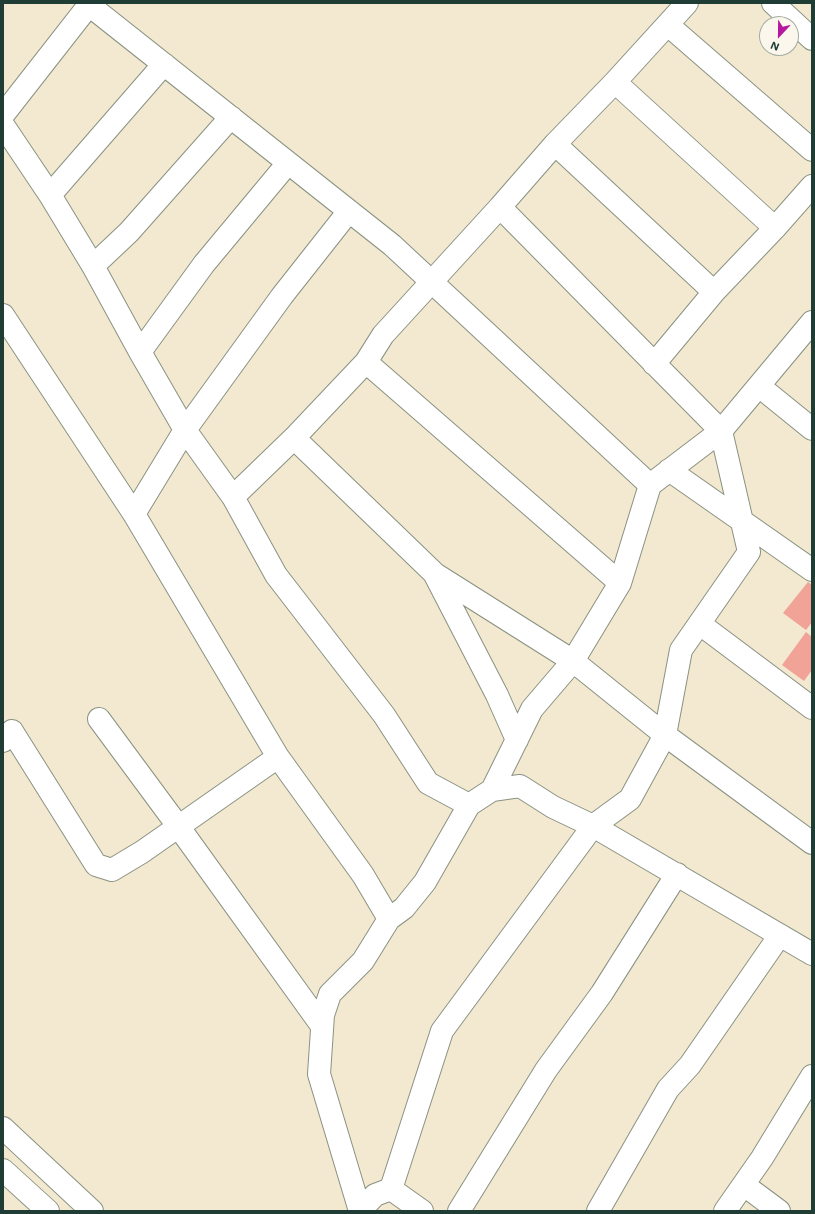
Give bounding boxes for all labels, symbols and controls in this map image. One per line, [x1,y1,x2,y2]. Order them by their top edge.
north arrow [759,16,799,56]
text: N [768,38,781,55]

